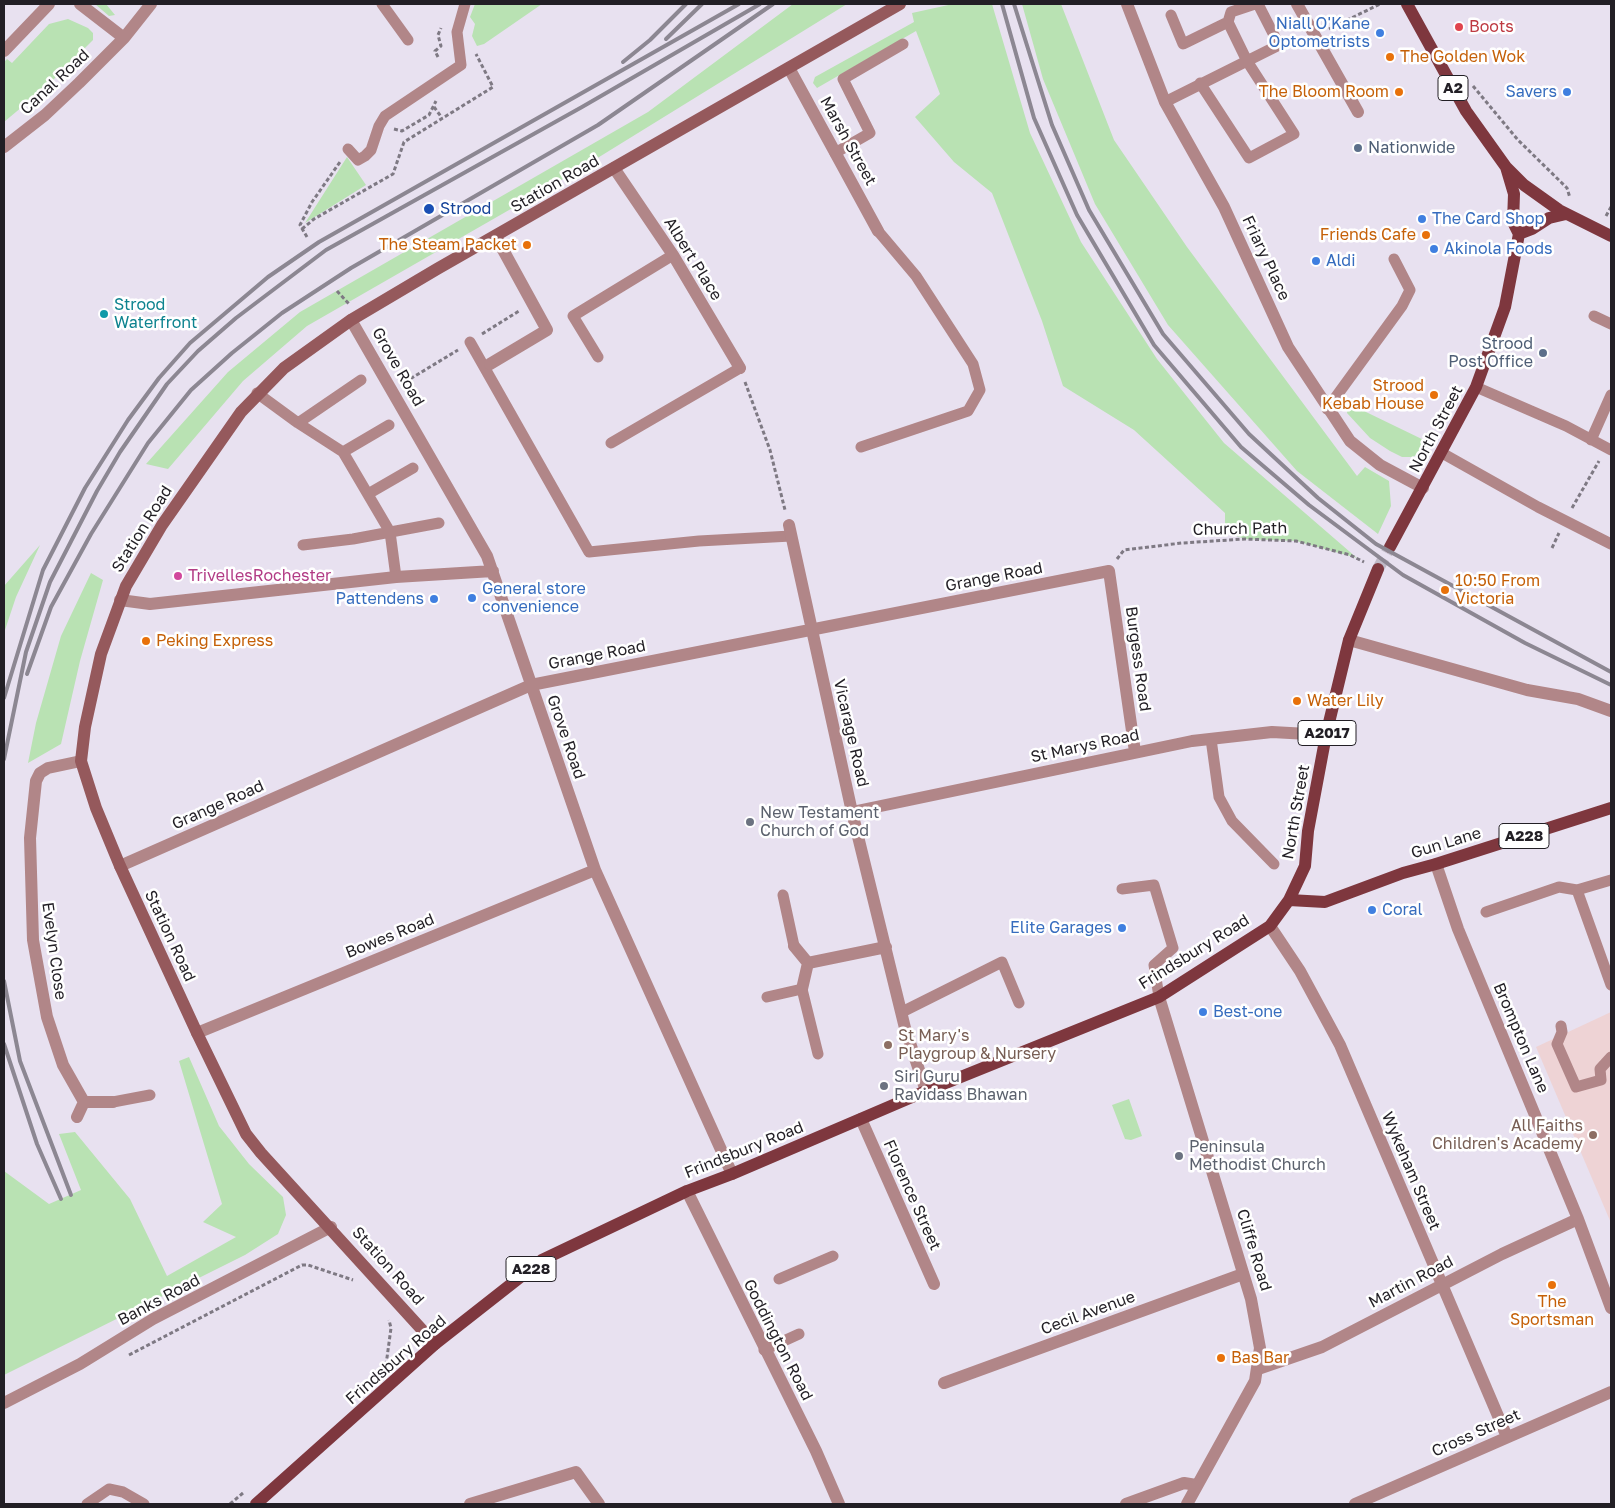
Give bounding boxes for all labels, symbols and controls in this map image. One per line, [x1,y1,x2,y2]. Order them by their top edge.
place label: Niall O'Kane Optometrists [1269,14,1370,52]
place label: Boots [1469,17,1514,37]
marker: Boots [1453,21,1465,33]
marker: Niall O'Kane Optometrists [1374,27,1386,39]
street label: Canal Road [17,45,93,119]
place label: The Golden Wok [1400,47,1525,67]
marker: The Golden Wok [1384,51,1396,63]
road number: A2 [1438,76,1468,100]
place label: The Bloom Room [1259,82,1389,102]
place label: Savers [1505,82,1557,102]
marker: The Bloom Room [1393,86,1405,98]
marker: Savers [1561,86,1573,98]
street label: Marsh Street [816,93,880,189]
place label: Nationwide [1368,138,1455,158]
marker: Nationwide [1352,142,1364,154]
street label: Station Road [508,151,602,217]
place label: Strood [440,199,491,219]
marker: Strood [422,202,436,216]
place label: The Card Shop [1432,209,1544,229]
street label: Friary Place [1238,213,1294,303]
marker: The Card Shop [1416,213,1428,225]
street label: Albert Place [660,214,726,304]
place label: Friends Cafe [1320,225,1416,245]
marker: Friends Cafe [1420,229,1432,241]
place label: The Steam Packet [379,235,517,255]
marker: The Steam Packet [521,239,533,251]
place label: Akinola Foods [1444,239,1553,259]
marker: Akinola Foods [1428,243,1440,255]
place label: Aldi [1326,251,1355,271]
marker: Aldi [1310,255,1322,267]
place label: Strood Waterfront [114,295,197,333]
marker: Strood Waterfront [98,308,110,320]
street label: Grove Road [368,324,428,410]
place label: Strood Post Office [1448,334,1533,372]
marker: Strood Post Office [1537,347,1549,359]
place label: Strood Kebab House [1322,376,1424,414]
street label: North Street [1405,382,1467,476]
marker: Strood Kebab House [1428,389,1440,401]
street label: Station Road [108,482,176,576]
street label: Church Path [1193,519,1287,539]
street label: Grange Road [944,558,1044,596]
place label: TrivellesRochester [188,566,331,586]
marker: TrivellesRochester [172,570,184,582]
place label: 10:50 From Victoria [1455,571,1540,609]
place label: General store convenience [482,579,586,617]
marker: 10:50 From Victoria [1439,584,1451,596]
place label: Pattendens [336,589,424,609]
marker: General store convenience [466,592,478,604]
marker: Pattendens [428,593,440,605]
street label: Burgess Road [1121,605,1155,713]
place label: Peking Express [156,631,273,651]
marker: Peking Express [140,635,152,647]
street label: Grange Road [547,636,647,674]
street label: Vicarage Road [829,677,873,789]
place label: Water Lily [1307,691,1384,711]
street label: Grove Road [543,692,589,782]
marker: Water Lily [1291,695,1303,707]
road number: A2017 [1298,720,1356,746]
street label: St Marys Road [1029,725,1141,767]
street label: North Street [1278,763,1314,861]
street label: Grange Road [169,776,267,834]
place label: New Testament Church of God [760,803,879,841]
marker: New Testament Church of God [744,816,756,828]
street label: Gun Lane [1409,823,1483,863]
road number: A228 [1499,824,1549,848]
street label: Station Road [140,887,200,985]
place label: Coral [1382,900,1423,920]
street label: Evelyn Close [38,901,70,1001]
marker: Coral [1366,904,1378,916]
street label: Bowes Road [343,910,437,962]
street label: Frindsbury Road [1135,910,1253,994]
place label: Elite Garages [1010,918,1112,938]
marker: Elite Garages [1116,922,1128,934]
street label: Brompton Lane [1489,980,1553,1096]
place label: Best-one [1213,1002,1282,1022]
marker: Best-one [1197,1006,1209,1018]
place label: St Mary's Playgroup & Nursery [898,1026,1056,1064]
marker: St Mary's Playgroup & Nursery [882,1039,894,1051]
place label: Siri Guru Ravidass Bhawan [894,1067,1027,1105]
marker: Siri Guru Ravidass Bhawan [878,1080,890,1092]
street label: Wykeham Street [1377,1109,1445,1233]
place label: All Faiths Children's Academy [1432,1116,1583,1154]
street label: Frindsbury Road [682,1117,806,1183]
marker: All Faiths Children's Academy [1587,1129,1599,1141]
street label: Florence Street [879,1137,945,1253]
place label: Peninsula Methodist Church [1189,1137,1326,1175]
marker: Peninsula Methodist Church [1173,1150,1185,1162]
street label: Cliffe Road [1232,1207,1276,1293]
street label: Station Road [348,1223,428,1309]
street label: Martin Road [1365,1252,1457,1312]
road number: A228 [506,1256,556,1282]
street label: Banks Road [115,1270,203,1330]
street label: Goddington Road [739,1276,817,1404]
marker: The Sportsman [1546,1279,1558,1291]
street label: Cecil Avenue [1038,1287,1138,1339]
place label: The Sportsman [1510,1292,1594,1330]
street label: Frindsbury Road [342,1311,450,1409]
place label: Bas Bar [1231,1348,1289,1368]
marker: Bas Bar [1215,1352,1227,1364]
street label: Cross Street [1429,1405,1523,1461]

